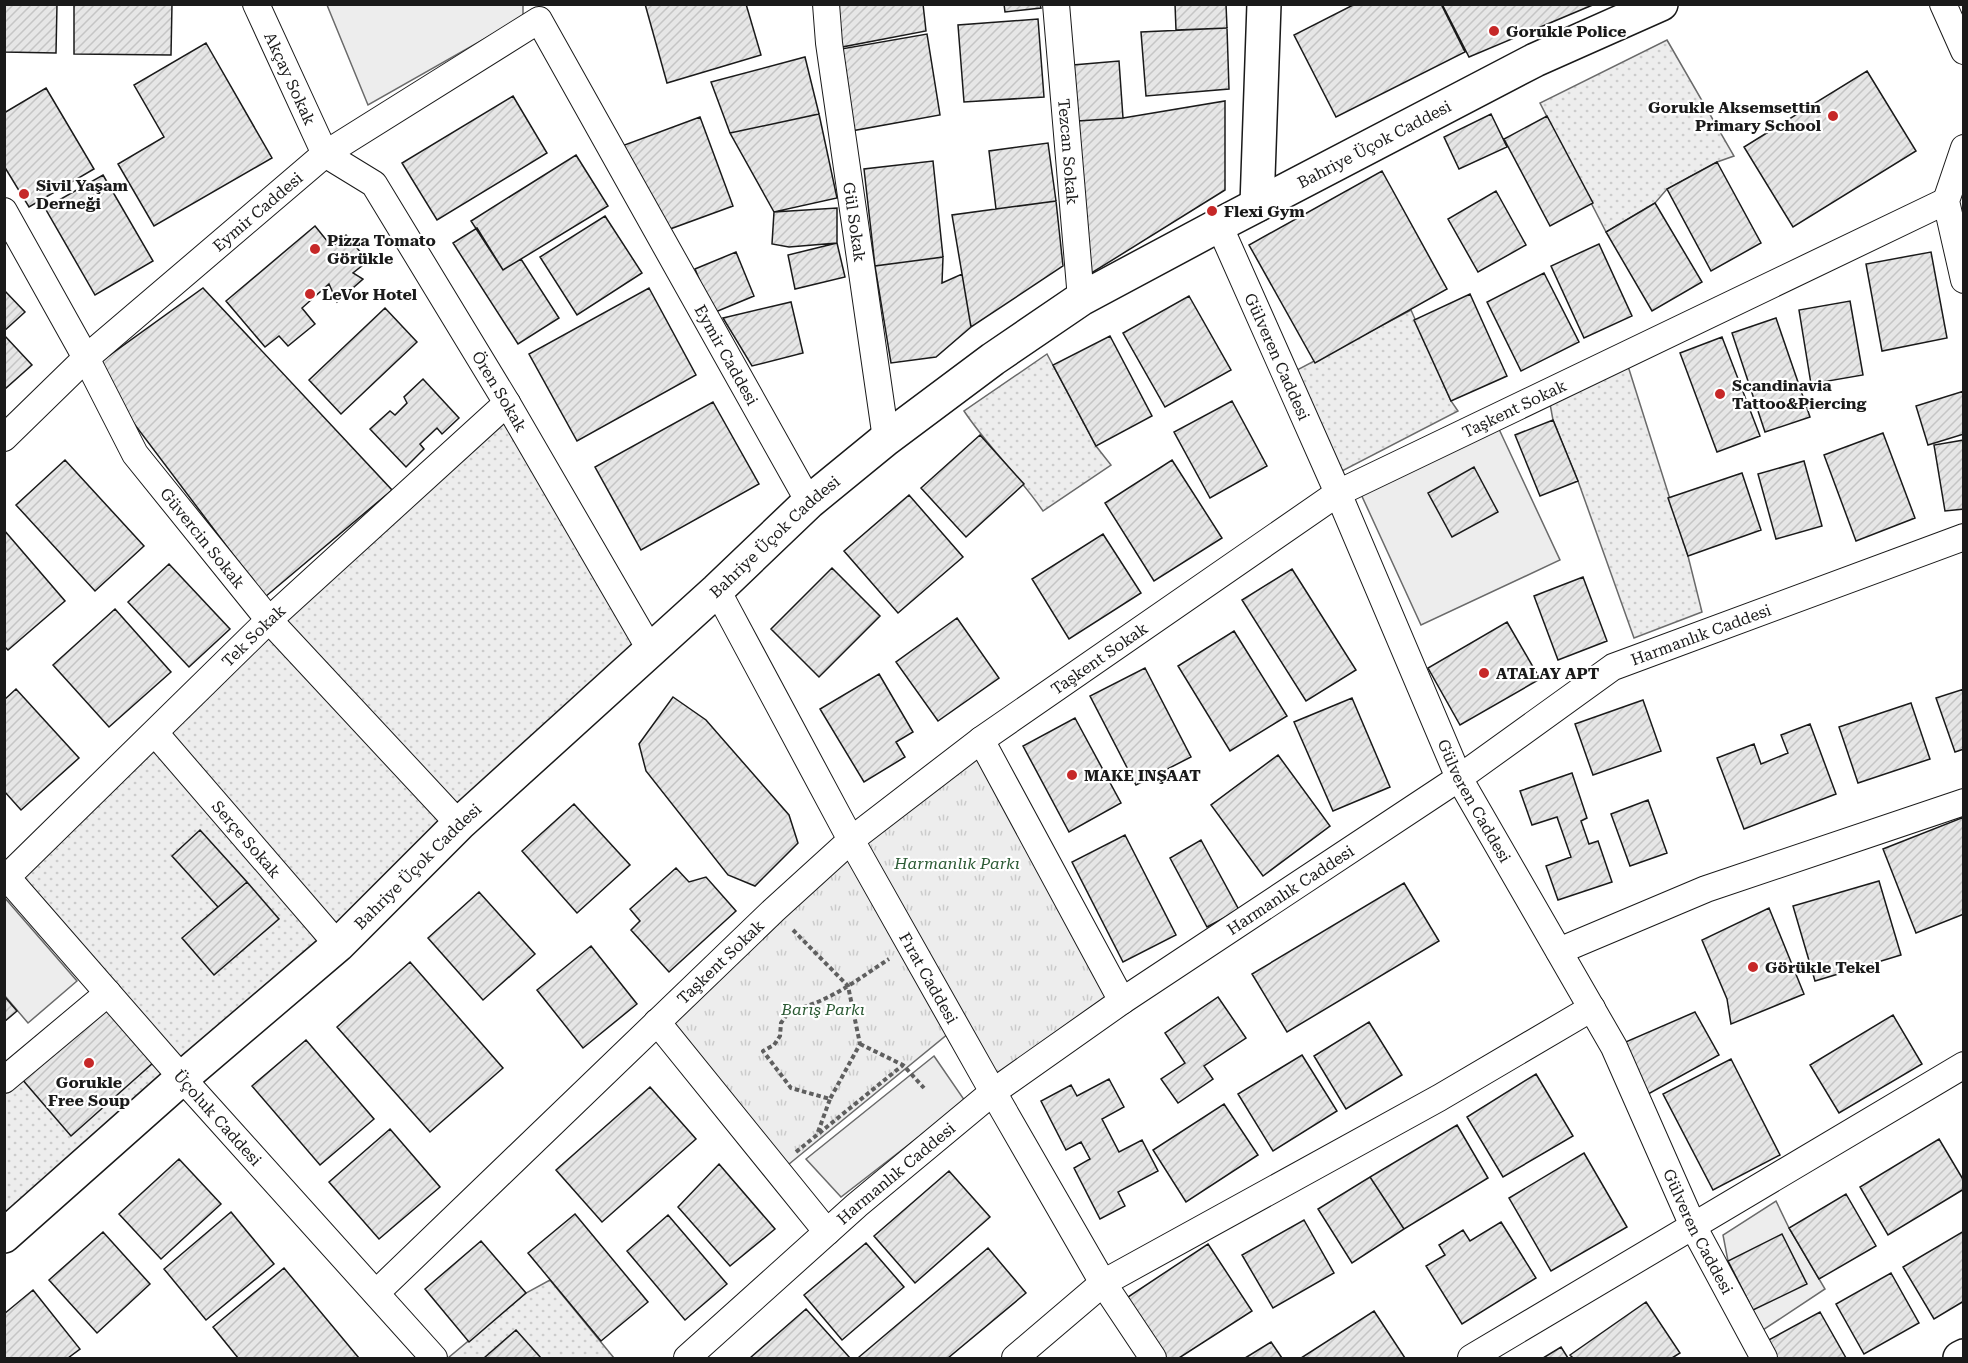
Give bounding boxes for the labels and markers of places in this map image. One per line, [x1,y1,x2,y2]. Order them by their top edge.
place label: Gorukle Police [1506,22,1626,41]
marker: Gorukle Police [1487,24,1501,38]
place label: Gorukle Aksemsettin Primary School [1648,98,1822,135]
marker: Gorukle Aksemsettin Primary School [1826,109,1840,123]
place label: Sivil Yaşam Derneği [36,176,128,213]
marker: Sivil Yaşam Derneği [17,187,31,201]
place label: Flexi Gym [1224,202,1305,221]
marker: Flexi Gym [1205,204,1219,218]
place label: Pizza Tomato Görükle [327,231,436,268]
marker: Pizza Tomato Görükle [308,242,322,256]
place label: LeVor Hotel [322,285,418,304]
marker: LeVor Hotel [303,287,317,301]
place label: Scandinavia Tattoo&Piercing [1732,376,1866,413]
marker: Scandinavia Tattoo&Piercing [1713,387,1727,401]
place label: ATALAY APT [1496,664,1600,683]
marker: ATALAY APT [1477,666,1491,680]
place label: MAKE INŞAAT [1084,766,1201,785]
marker: MAKE INŞAAT [1065,768,1079,782]
place label: Görükle Tekel [1765,958,1881,977]
marker: Görükle Tekel [1746,960,1760,974]
marker: Gorukle Free Soup [82,1056,96,1070]
place label: Gorukle Free Soup [48,1073,130,1110]

